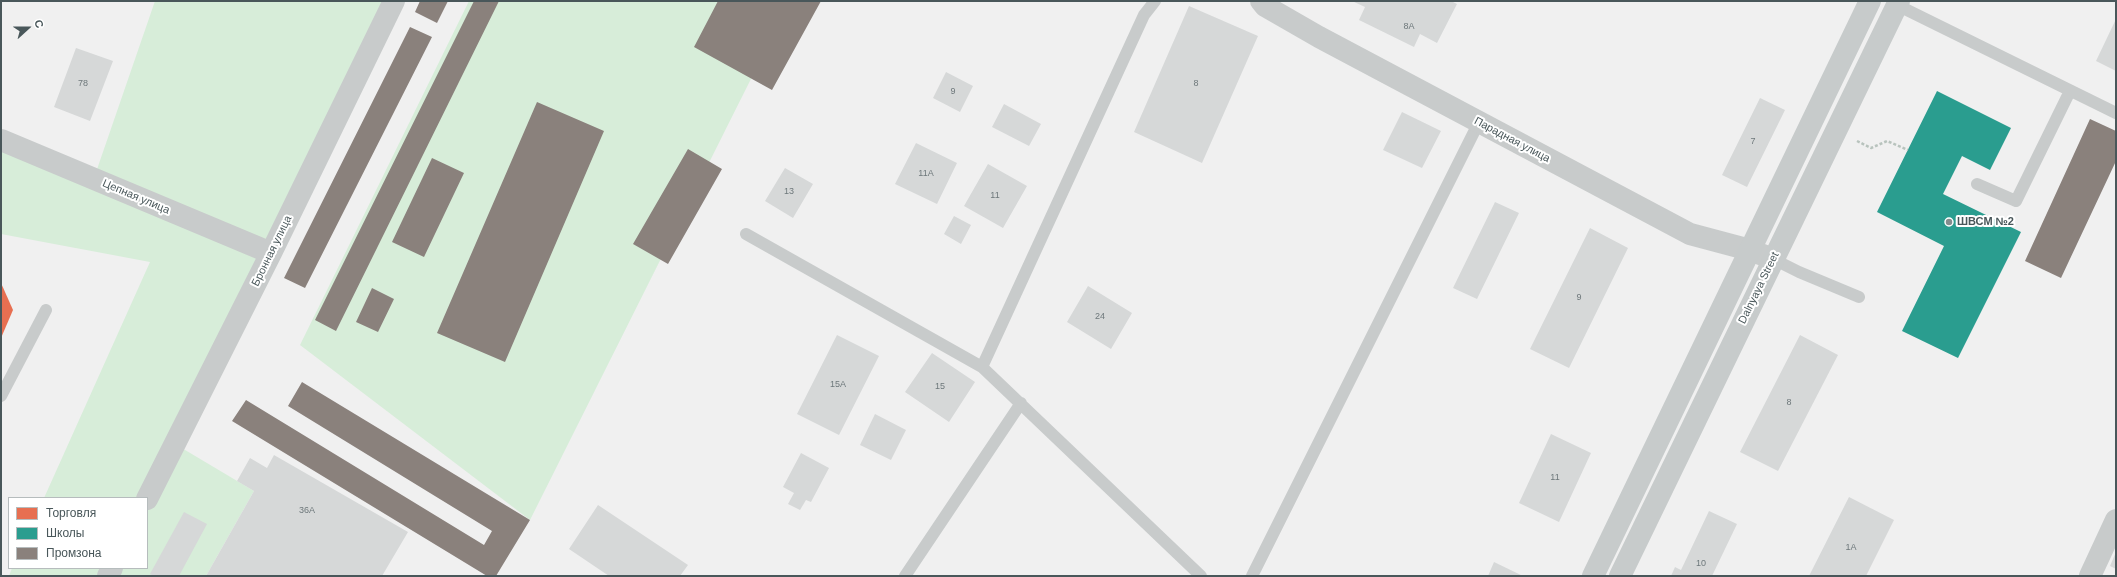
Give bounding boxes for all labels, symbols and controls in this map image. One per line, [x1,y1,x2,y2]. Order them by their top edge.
north arrow [8,8,48,48]
text: С [32,18,46,30]
house number: 8А [1403,22,1415,32]
house number: 78 [78,79,88,89]
house number: 8 [1193,79,1199,89]
house number: 9 [950,87,956,97]
street label: Парадная улица [1472,114,1552,166]
house number: 7 [1750,137,1756,147]
house number: 11А [918,169,934,179]
street label: Цепная улица [100,177,172,217]
house number: 13 [784,187,794,197]
house number: 11 [990,191,1000,201]
street label: Бронная улица [249,214,295,288]
place label: ШВСМ №2 [1957,215,2014,229]
marker: ШВСМ №2 [1944,217,1954,227]
street label: Dalnyaya Street [1736,250,1782,326]
house number: 9 [1576,293,1582,303]
house number: 24 [1095,312,1105,322]
house number: 15А [830,380,846,390]
house number: 15 [935,382,945,392]
house number: 8 [1786,398,1792,408]
house number: 11 [1550,473,1560,483]
legend [8,497,148,569]
text: Торговля [46,506,96,520]
house number: 36А [299,506,315,516]
text: Школы [46,526,84,540]
house number: 1А [1845,543,1857,553]
text: Промзона [46,546,101,560]
house number: 10 [1696,559,1706,569]

